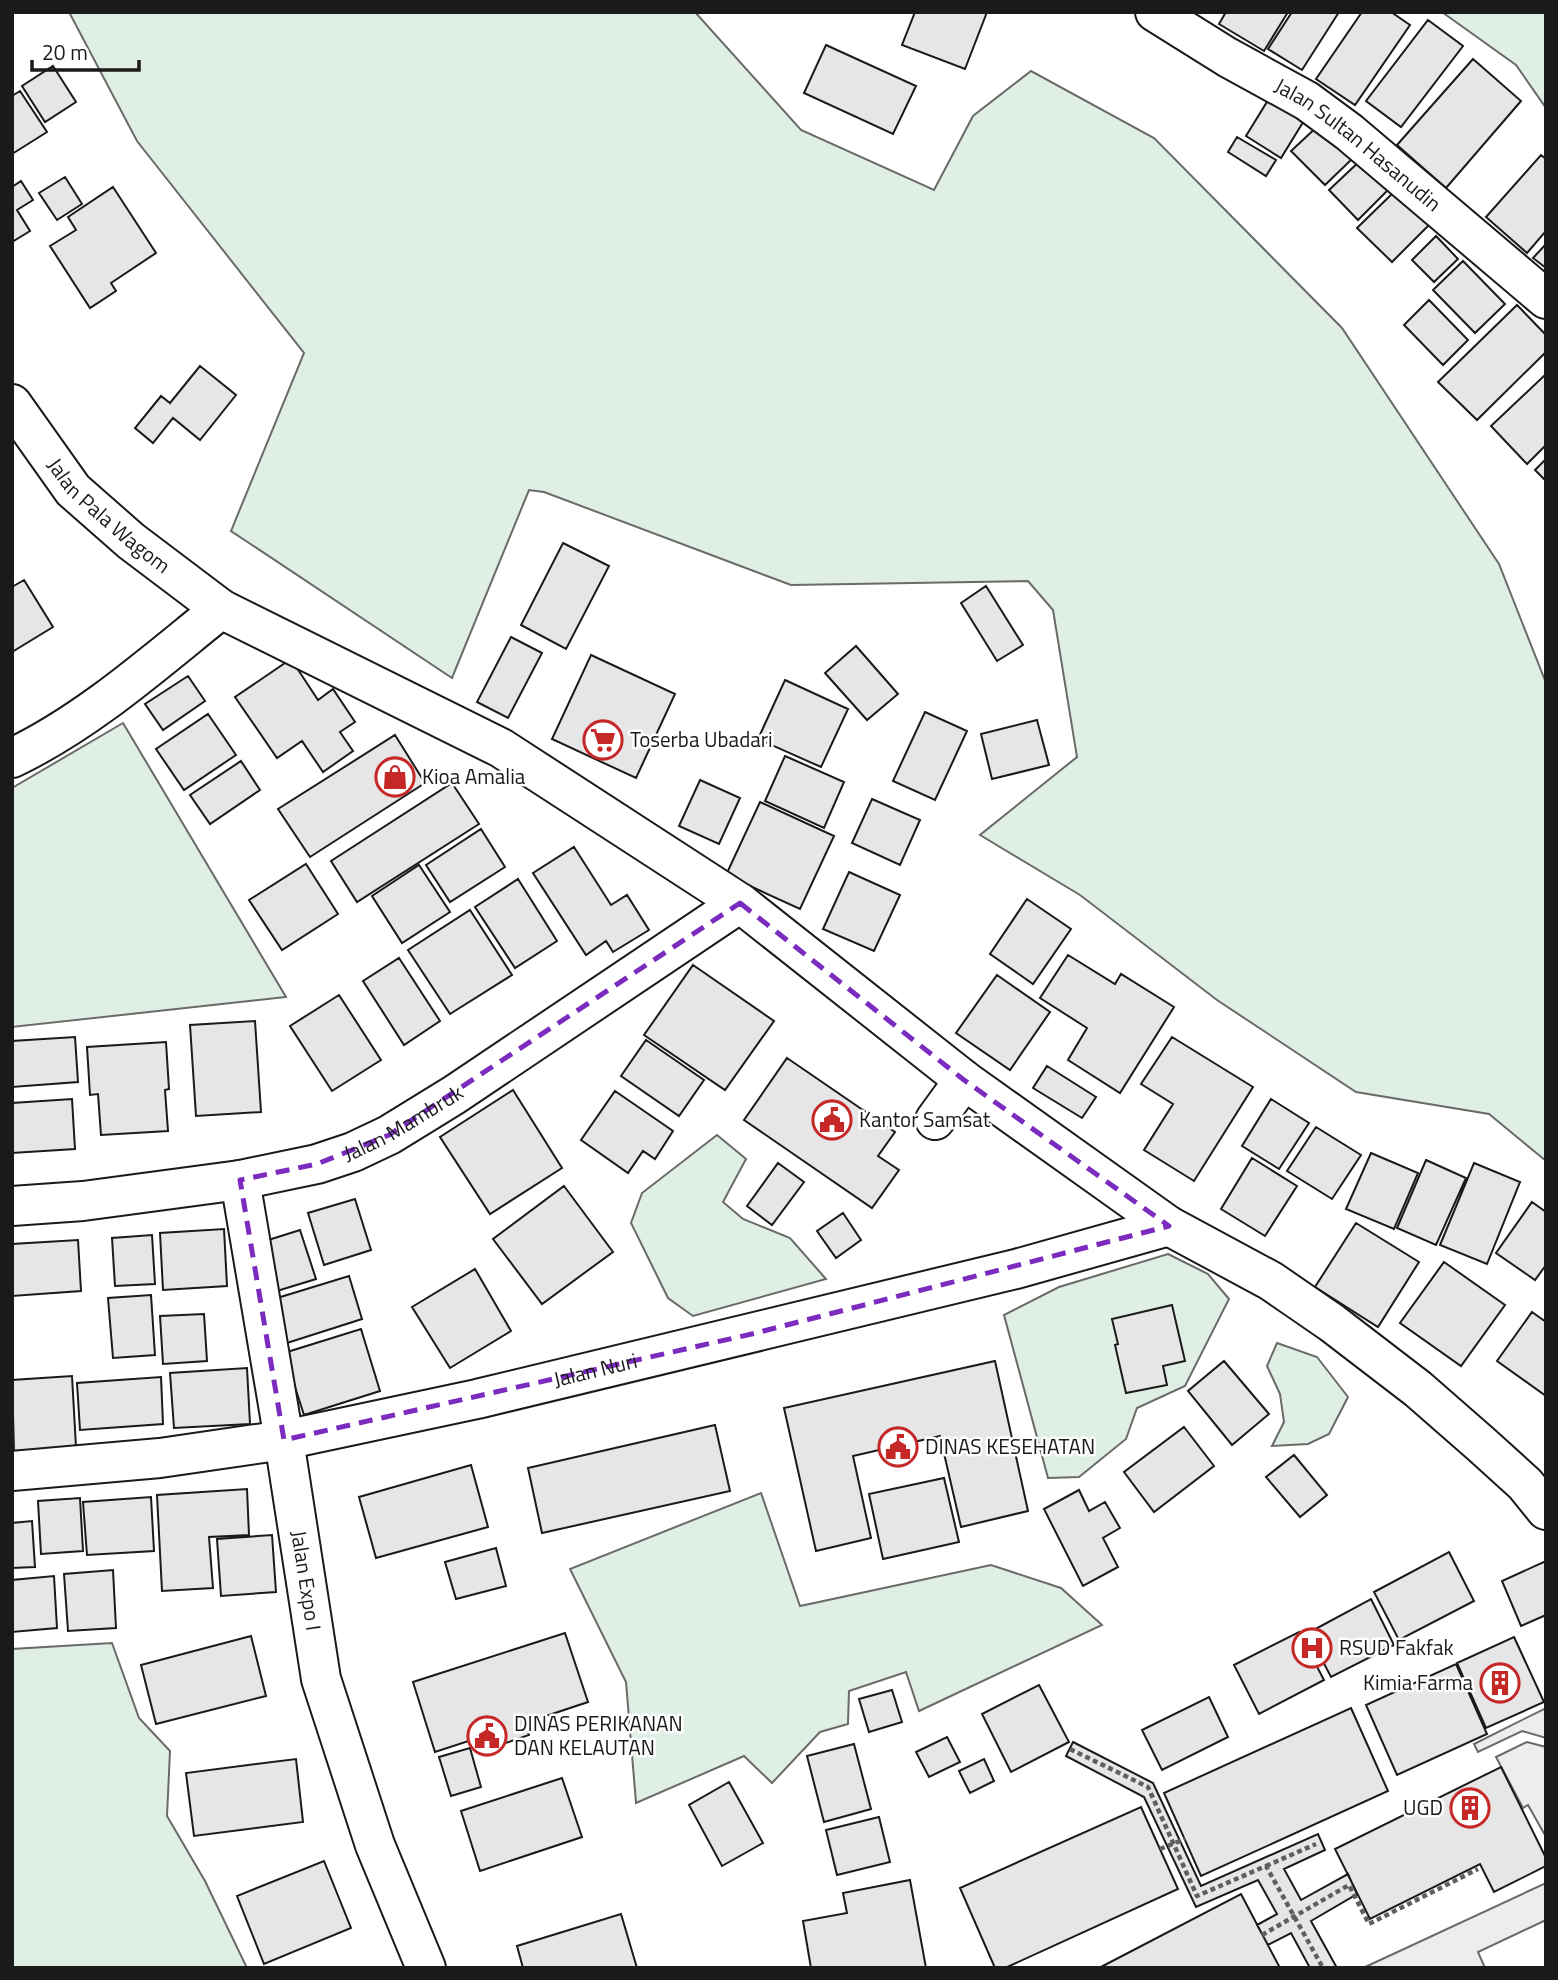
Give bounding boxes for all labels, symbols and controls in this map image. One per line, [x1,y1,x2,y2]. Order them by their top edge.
scale bar [32,28,138,72]
text: 20 m [42,36,88,68]
street label: Jalan Sultan Hasanudin [1269,69,1449,219]
street label: Jalan Pala Wagom [40,451,178,581]
supermarket icon: Toserba Ubadari [582,719,624,761]
place label: Toserba Ubadari [630,723,773,755]
shop icon: Kioa Amalia [374,756,416,798]
place label: Kioa Amalia [422,760,526,792]
street label: Jalan Mambruk [339,1076,469,1169]
public building icon: Kantor Samsat [811,1099,853,1141]
place label: Kantor Samsat [859,1103,991,1135]
street label: Jalan Nuri [550,1344,640,1395]
public building icon: DINAS KESEHATAN [877,1426,919,1468]
place label: DINAS KESEHATAN [925,1430,1095,1462]
street label: Jalan Expo I [283,1528,330,1633]
hospital icon: RSUD Fakfak [1291,1627,1333,1669]
place label: RSUD Fakfak [1339,1631,1453,1663]
building icon: Kimia Farma [1479,1662,1521,1704]
place label: Kimia Farma [1363,1666,1473,1698]
place label: DINAS PERIKANAN DAN KELAUTAN [514,1707,683,1763]
public building icon: DINAS PERIKANAN DAN KELAUTAN [466,1715,508,1757]
building icon: UGD [1449,1787,1491,1829]
place label: UGD [1403,1791,1443,1823]

